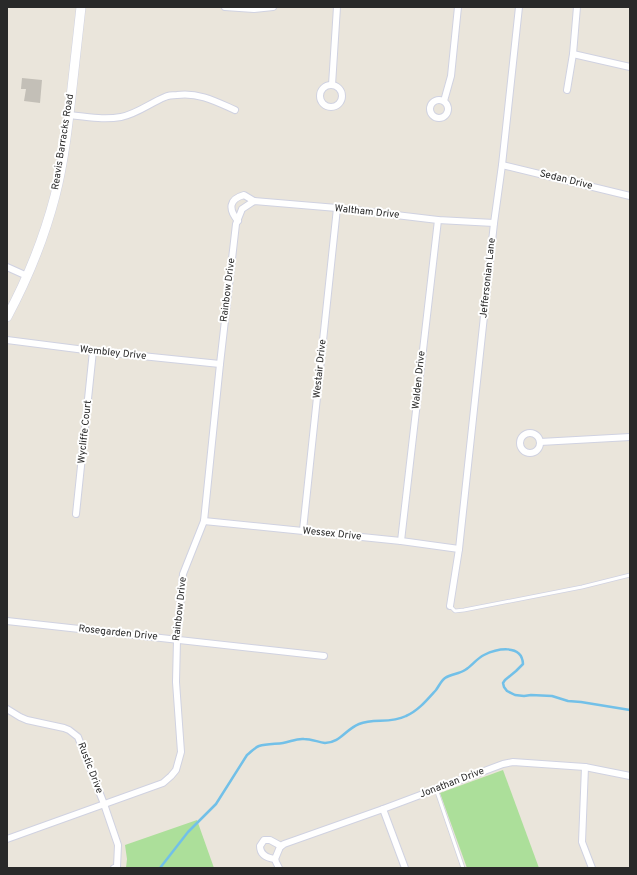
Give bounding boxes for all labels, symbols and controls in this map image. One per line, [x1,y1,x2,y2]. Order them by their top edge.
street label: Reavis Barracks Road [49,93,77,191]
street label: Sedan Drive [538,167,594,193]
street label: Waltham Drive [334,202,400,222]
street label: Jeffersonian Lane [477,237,499,319]
street label: Rainbow Drive [218,257,238,323]
street label: Westair Drive [310,339,330,399]
street label: Wembley Drive [79,343,147,363]
street label: Walden Drive [409,350,429,410]
street label: Wycliffe Court [75,399,95,464]
street label: Wessex Drive [302,524,362,544]
street label: Rainbow Drive [170,576,190,642]
street label: Rosegarden Drive [78,622,158,644]
street label: Rustic Drive [74,741,106,795]
street label: Jonathan Drive [418,765,486,801]

